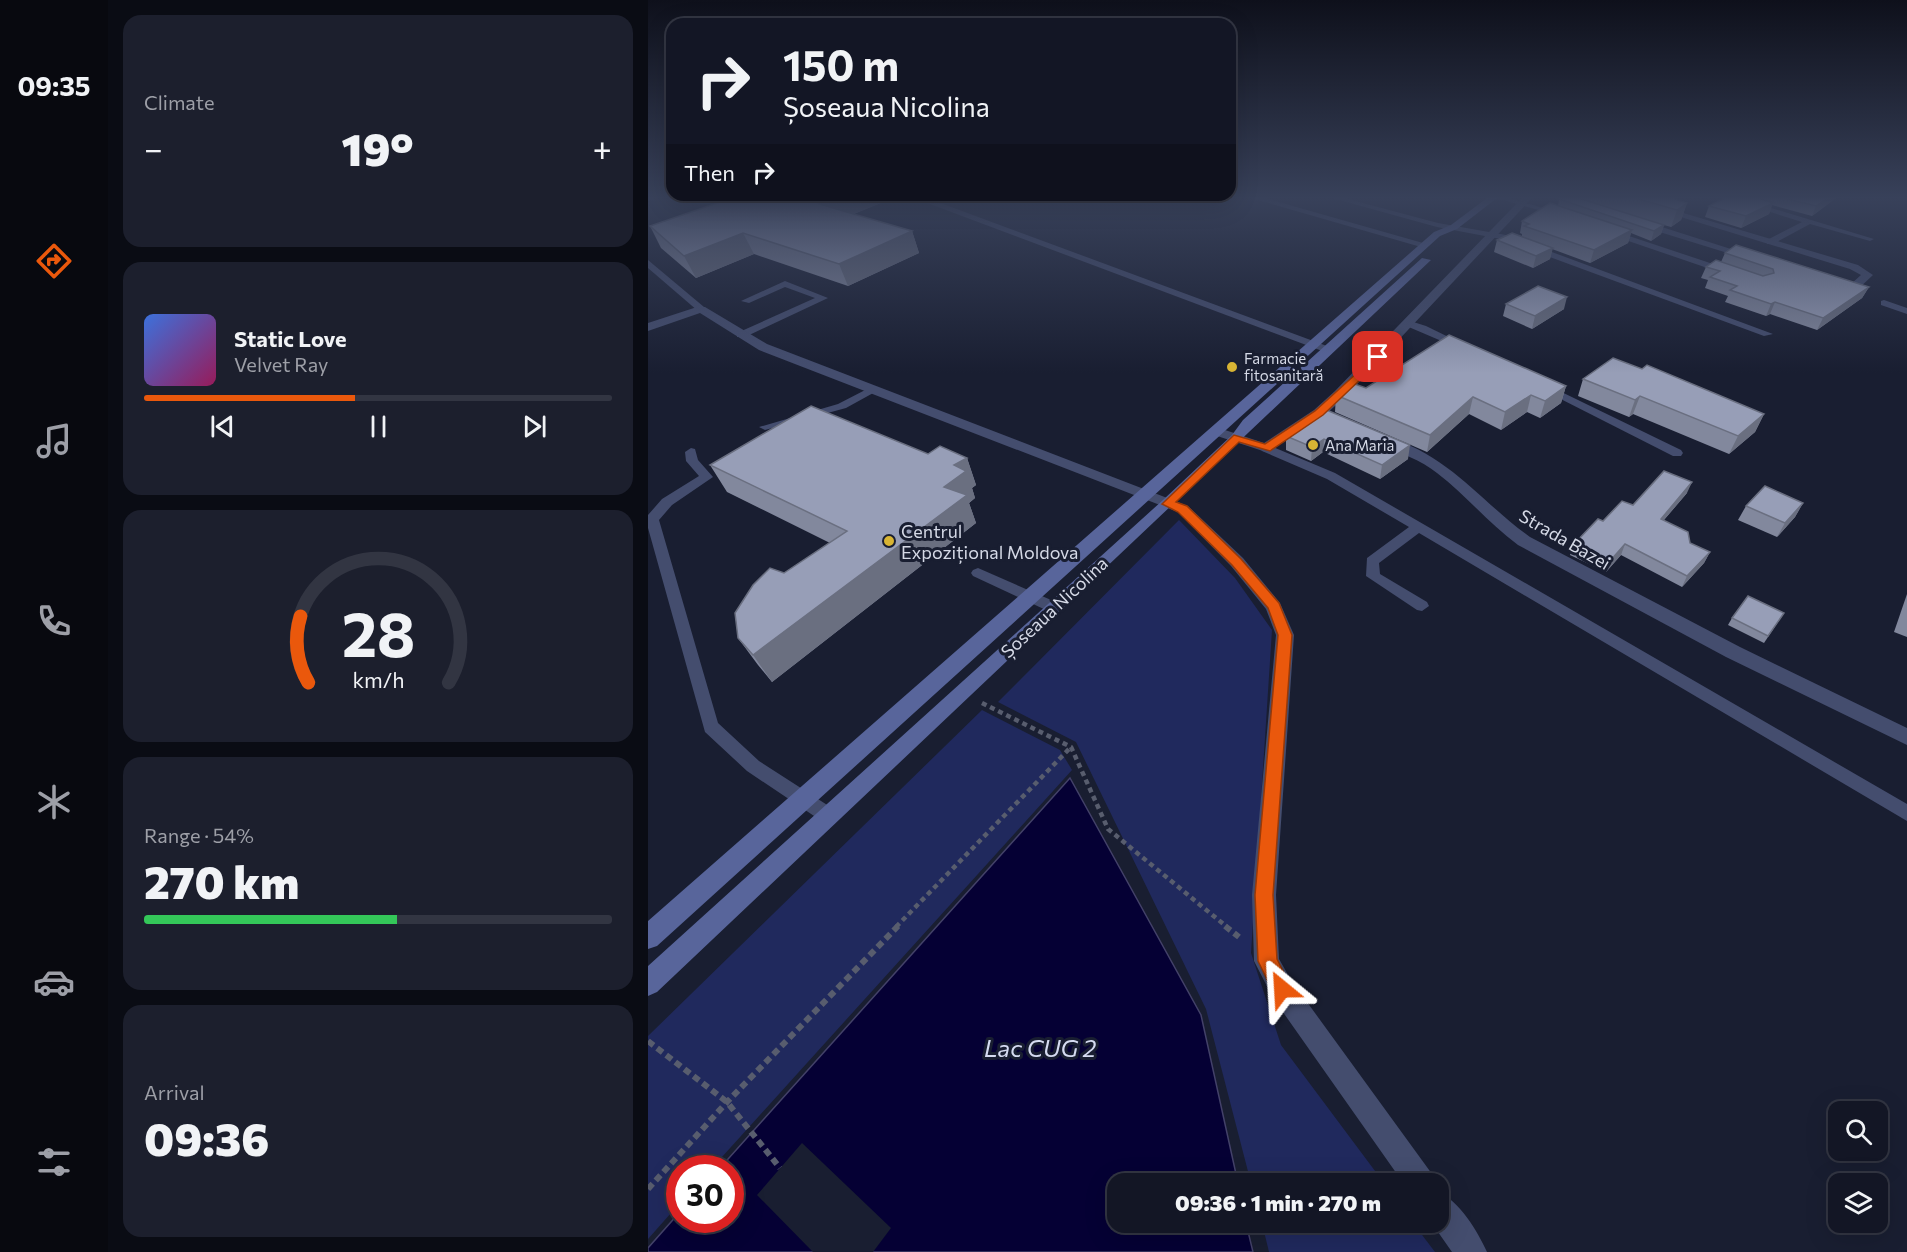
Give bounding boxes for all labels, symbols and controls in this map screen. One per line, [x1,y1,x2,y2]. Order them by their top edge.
text: 150 m [783,38,899,90]
icon: right [684,42,762,120]
text: 09:35 [17,69,91,102]
text: Climate [144,90,214,114]
text: Șoseaua Nicolina [783,90,990,123]
text: 19° [342,120,414,175]
text: − [144,127,163,168]
text: + [593,127,612,168]
icon: right [747,156,780,189]
text: Then [684,159,735,186]
icon: directions [33,240,75,282]
text: Static Love [234,325,347,352]
pin [1352,331,1403,382]
icon: arrive [1361,340,1394,373]
place label: Farmacie fitosanitară [1244,349,1323,384]
text: Velvet Ray [234,352,328,376]
marker: Farmacie fitosanitară [1225,360,1239,374]
icon: previous [206,410,239,443]
icon: pause [362,410,395,443]
icon: next [518,410,551,443]
icon: music [33,420,75,462]
place label: Ana Maria [1325,436,1394,454]
marker: Ana Maria [1306,438,1320,452]
street label: Strada Bazei [1516,504,1614,574]
place label: Centrul Expozițional Moldova [901,520,1079,564]
marker: Centrul Expozițional Moldova [882,534,896,548]
street label: Șoseaua Nicolina [996,552,1113,663]
text: 28 [341,594,415,670]
icon: phone [33,600,75,642]
text: km/h [352,666,404,692]
icon: climate [33,781,75,823]
text: Range · 54% [144,823,254,847]
text: 270 km [144,853,299,908]
position arrow [1250,957,1314,1021]
icon: car [33,961,75,1003]
water label: Lac CUG 2 [984,1033,1097,1062]
text: Arrival [144,1080,205,1104]
map controls [1828,1101,1888,1233]
button: search [1828,1101,1888,1161]
text: 09:36 [144,1110,269,1165]
icon: filters [33,1141,75,1183]
speed limit sign: 30 [666,1155,744,1233]
button: layers [1828,1173,1888,1233]
text: 09:36 · 1 min · 270 m [1175,1189,1381,1216]

